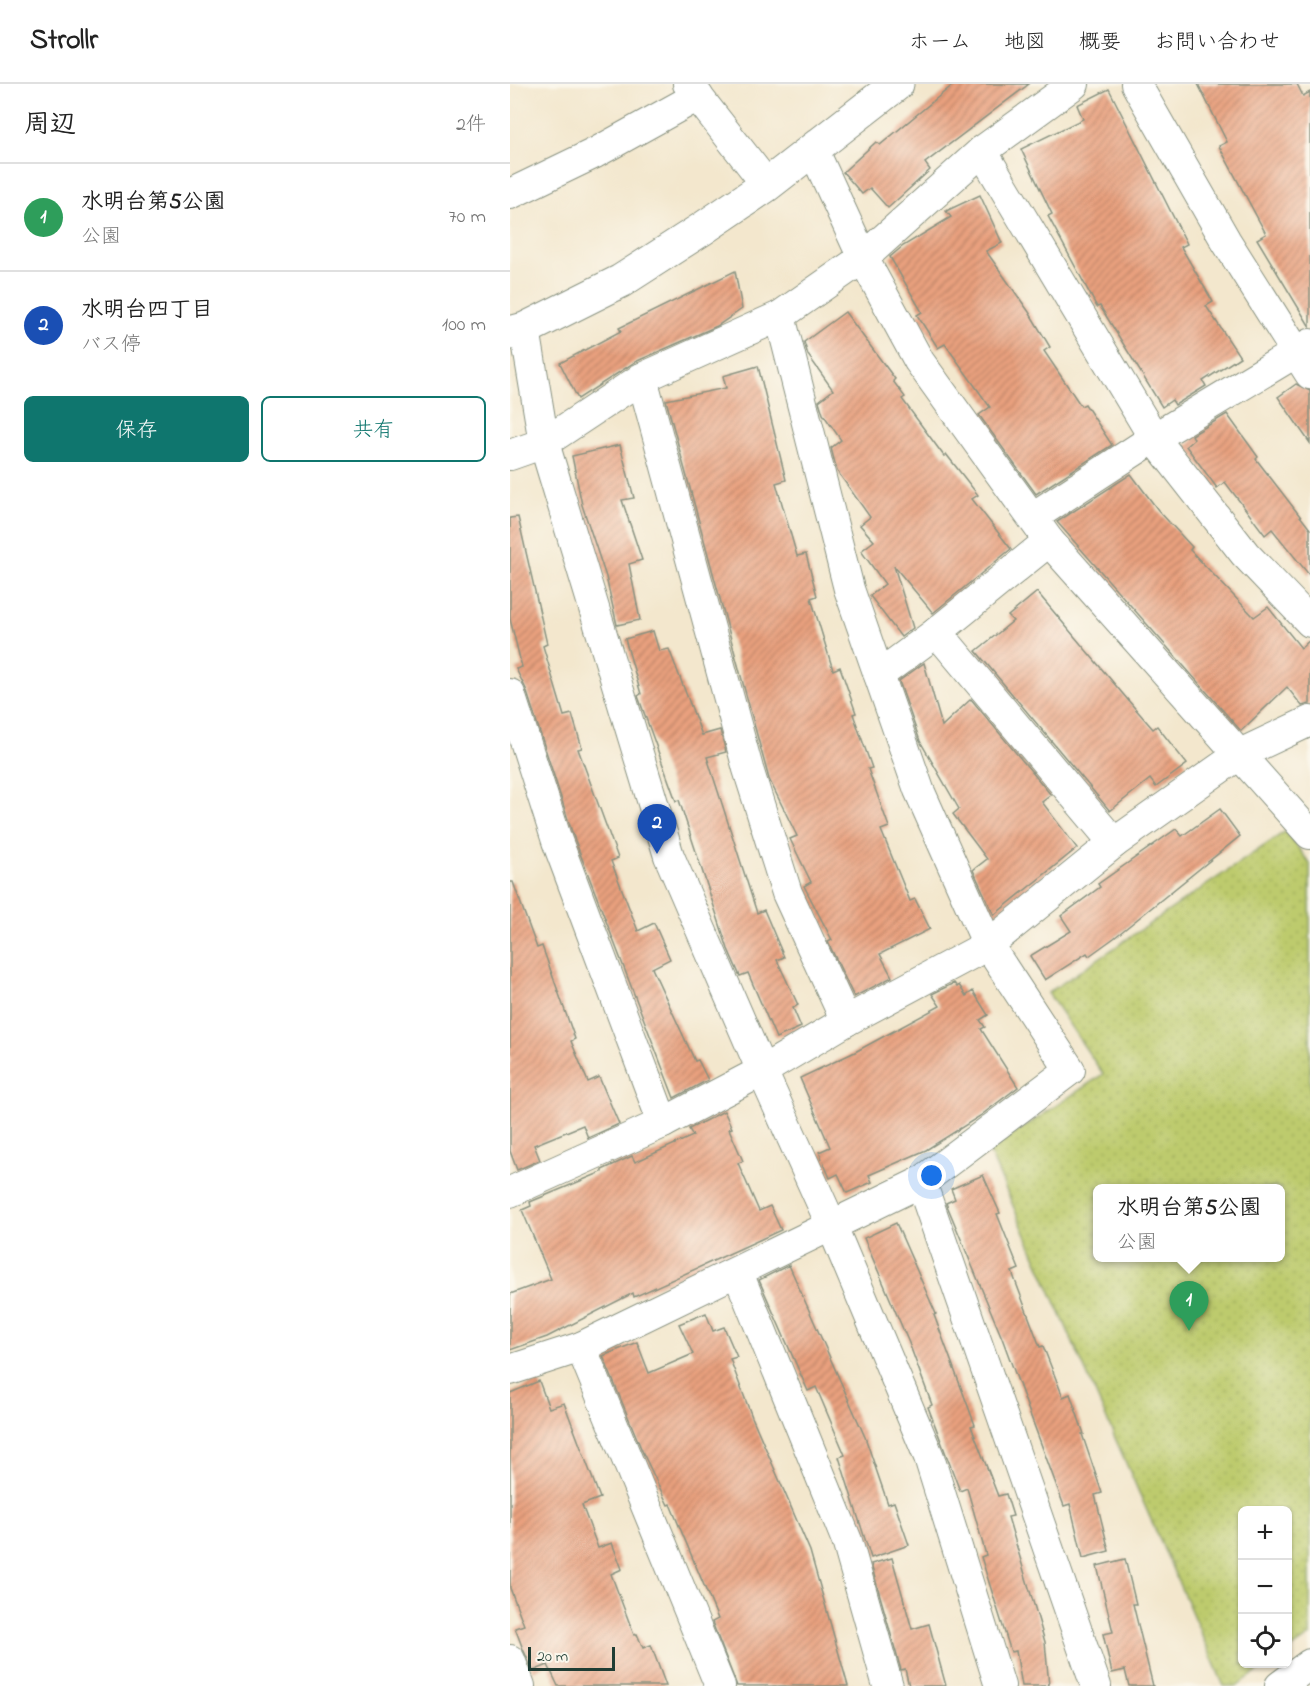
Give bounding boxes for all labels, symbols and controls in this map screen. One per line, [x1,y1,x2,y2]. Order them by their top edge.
text: Strollr [30,21,98,62]
text: ホーム [909,28,971,58]
text: 地図 [1004,28,1046,58]
text: 概要 [1079,28,1121,58]
text: お問い合わせ [1154,28,1280,58]
text: 周辺 [24,107,76,145]
text: 2件 [456,111,486,140]
text: 水明台第5公園 [81,187,226,219]
text: 1 [40,203,47,232]
text: 70 m [449,203,486,232]
text: 公園 [81,223,121,252]
text: 水明台四丁目 [81,295,213,327]
text: 2 [39,311,48,340]
text: 100 m [442,311,486,340]
text: バス停 [81,331,141,360]
button: 保存 [24,396,249,462]
button: 共有 [261,396,486,462]
pin: 2 [638,804,676,854]
your location [917,1161,946,1190]
popup [1093,1184,1285,1262]
text: 水明台第5公園 [1117,1193,1261,1225]
text: 公園 [1117,1229,1157,1258]
pin: 1 [1170,1282,1208,1331]
map controls [1238,1506,1292,1668]
button: + [1238,1506,1292,1560]
button: − [1238,1560,1292,1614]
button: locate [1238,1614,1292,1668]
scale bar [528,1644,615,1672]
text: 20 m [537,1645,568,1669]

